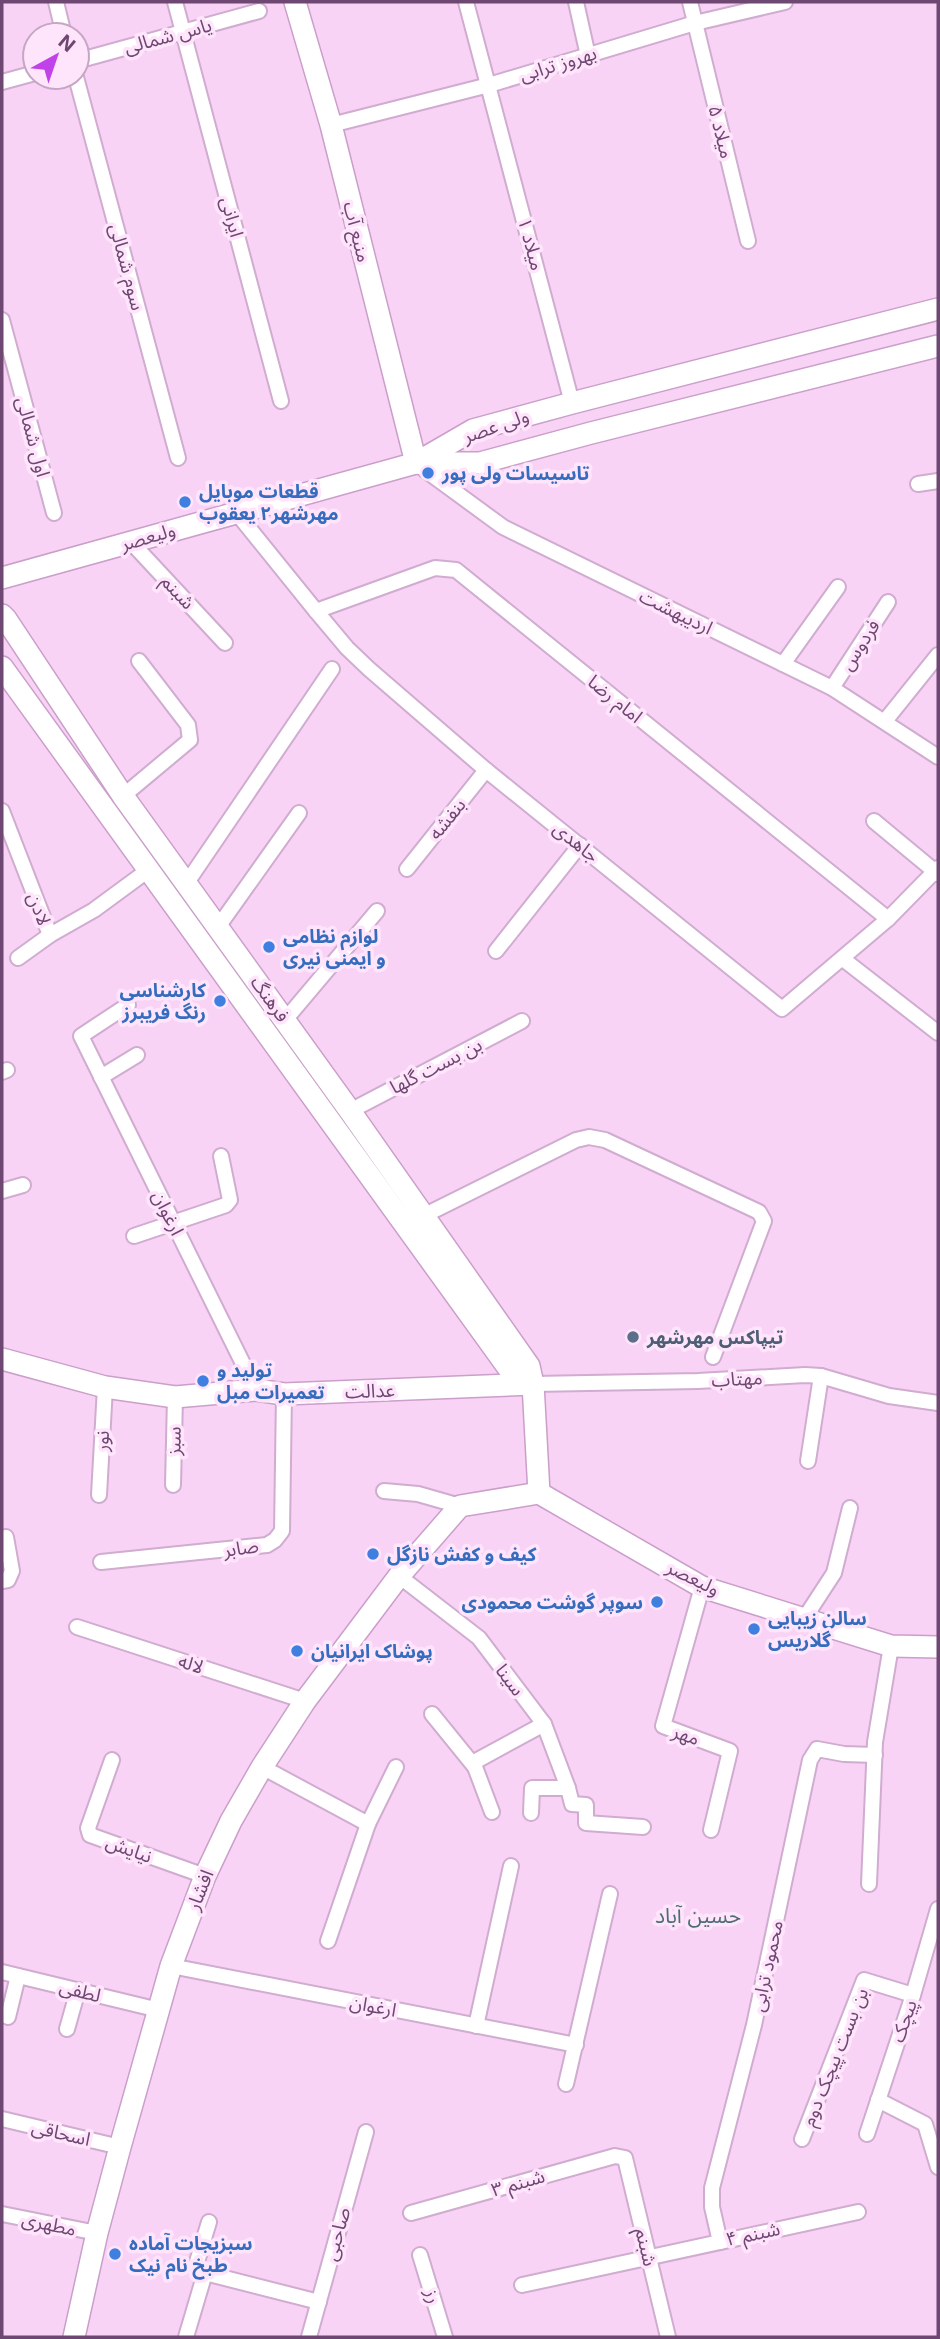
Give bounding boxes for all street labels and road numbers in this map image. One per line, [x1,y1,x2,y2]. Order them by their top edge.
street label: یاس شمالی [122,13,214,59]
street label: بهروز ترابی [517,41,599,87]
street label: میلاد ۵ [703,103,739,161]
street label: ایرانی [216,194,248,240]
street label: منبع آب [335,199,376,265]
street label: میلاد ۱ [513,215,549,273]
street label: سوم شمالی [102,221,150,314]
street label: اول شمالی [11,394,55,480]
street label: ولی عصر [459,404,532,448]
street label: ولیعصر [117,518,178,556]
street label: شبنم [154,570,200,616]
street label: اردیبهشت [636,584,716,640]
street label: فردوس [835,615,885,675]
street label: امام رضا [581,670,647,730]
street label: بنفشه [423,794,471,844]
street label: جاهدی [548,817,604,867]
street label: لادن [22,889,56,929]
street label: فرهنگ [246,972,294,1026]
street label: بن بست گلها [386,1033,486,1099]
street label: ارغوان [147,1187,189,1239]
street label: مهتاب [711,1366,763,1392]
street label: عدالت [345,1379,395,1403]
street label: سبز [162,1426,186,1457]
street label: نور [90,1430,114,1453]
street label: صابر [221,1534,260,1562]
street label: ولیعصر [662,1555,723,1601]
street label: لاله [175,1649,207,1679]
street label: سینا [491,1659,529,1701]
street label: مهر [668,1719,703,1750]
street label: نیایش [103,1830,155,1868]
street label: افشار [181,1866,218,1915]
street label: محمود ترابی [746,1918,788,2014]
street label: لطفی [57,1975,103,2007]
street label: بن بست پیچک دوم [797,1984,876,2131]
street label: ارغوان [348,1990,398,2022]
street label: پیچک [886,1997,923,2046]
street label: اسحاقی [29,2115,93,2151]
street label: شبنم ۳ [488,2164,548,2204]
street label: صاحبی [319,2205,355,2263]
street label: مطهری [20,2207,78,2241]
street label: شبنم ۴ [724,2217,783,2254]
street label: شبنم [628,2226,662,2269]
street label: رز [420,2285,446,2306]

